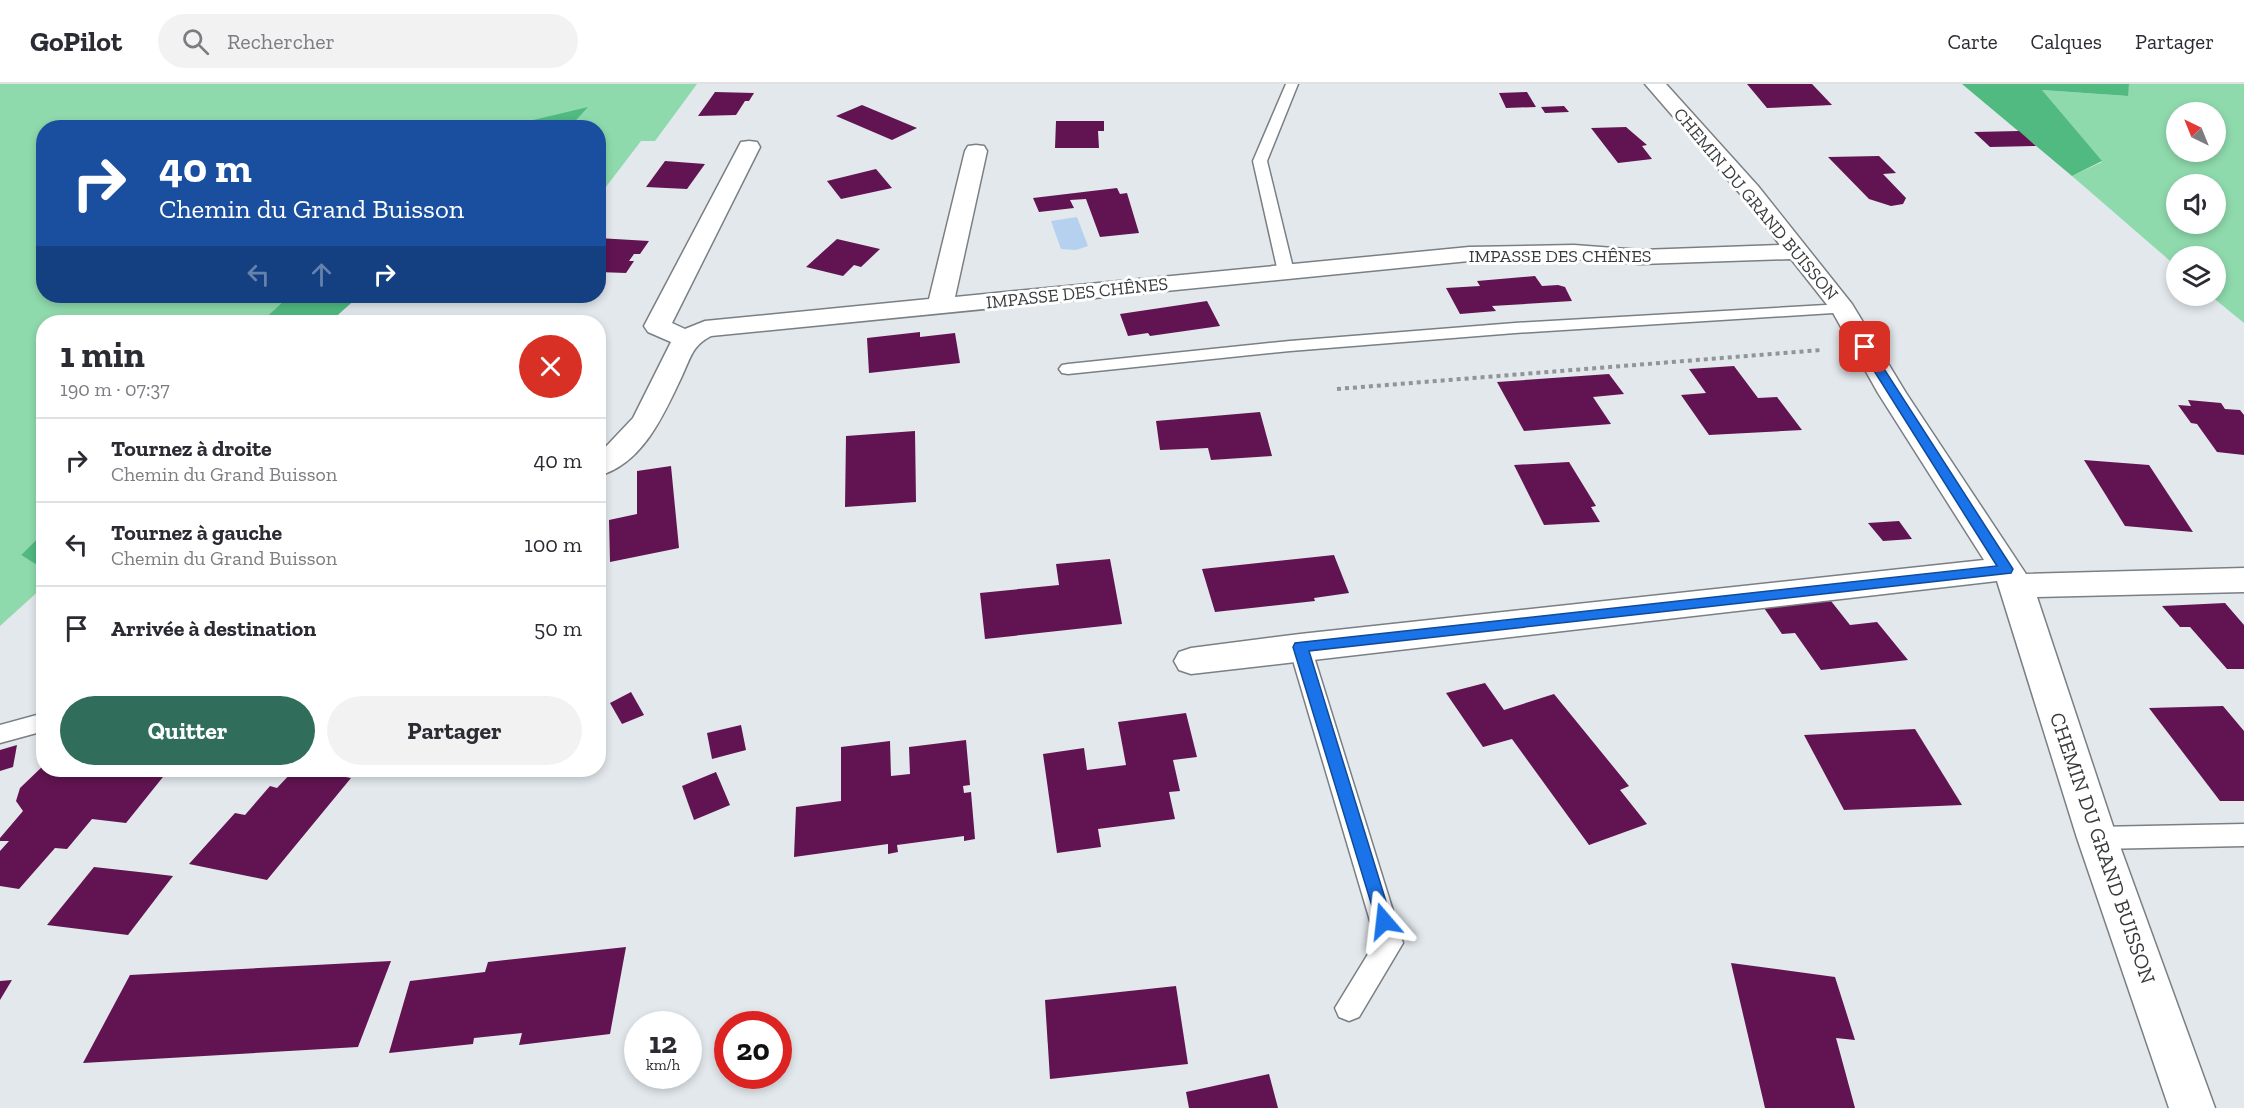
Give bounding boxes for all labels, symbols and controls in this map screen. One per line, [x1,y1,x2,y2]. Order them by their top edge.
search box [158,14,578,68]
text: GoPilot [30,25,122,58]
icon: search [179,25,212,58]
text: Rechercher [227,28,335,55]
text: Carte [1947,29,1998,54]
text: Calques [2031,29,2102,54]
text: Partager [2135,29,2214,54]
north arrow [2166,102,2226,162]
map controls [2166,102,2226,306]
street label: CHEMIN DU GRAND BUISSON [1669,103,1843,305]
text: 40 m [159,142,252,193]
icon: right [60,144,138,222]
button: sound [2166,174,2226,234]
text: Chemin du Grand Buisson [159,193,464,225]
street label: IMPASSE DES CHÊNES [1469,245,1651,267]
button: layers [2166,246,2226,306]
icon: left [242,258,275,291]
icon: ahead [305,258,338,291]
icon: right [368,258,401,291]
street label: IMPASSE DES CHÊNES [985,273,1169,313]
pin [1839,321,1890,372]
icon: arrive [1848,330,1881,363]
text: 1 min [60,333,145,376]
button: close [519,335,582,398]
text: 190 m · 07:37 [60,377,170,401]
text: Tournez à droite [111,435,272,462]
icon: right [60,444,93,477]
text: 40 m [533,447,582,474]
text: Chemin du Grand Buisson [111,462,337,486]
text: Tournez à gauche [111,519,282,546]
icon: left [60,528,93,561]
text: 100 m [524,531,582,558]
text: Chemin du Grand Buisson [111,546,337,570]
icon: arrive [60,612,93,645]
text: Arrivée à destination [111,615,316,642]
text: 50 m [534,615,582,642]
button: Quitter [60,696,315,765]
button: Partager [327,696,582,765]
street label: CHEMIN DU GRAND BUISSON [2045,709,2161,987]
position arrow [1352,889,1416,953]
speed limit sign: 20 [714,1011,792,1089]
text: 12 [649,1025,677,1061]
text: km/h [646,1056,680,1074]

